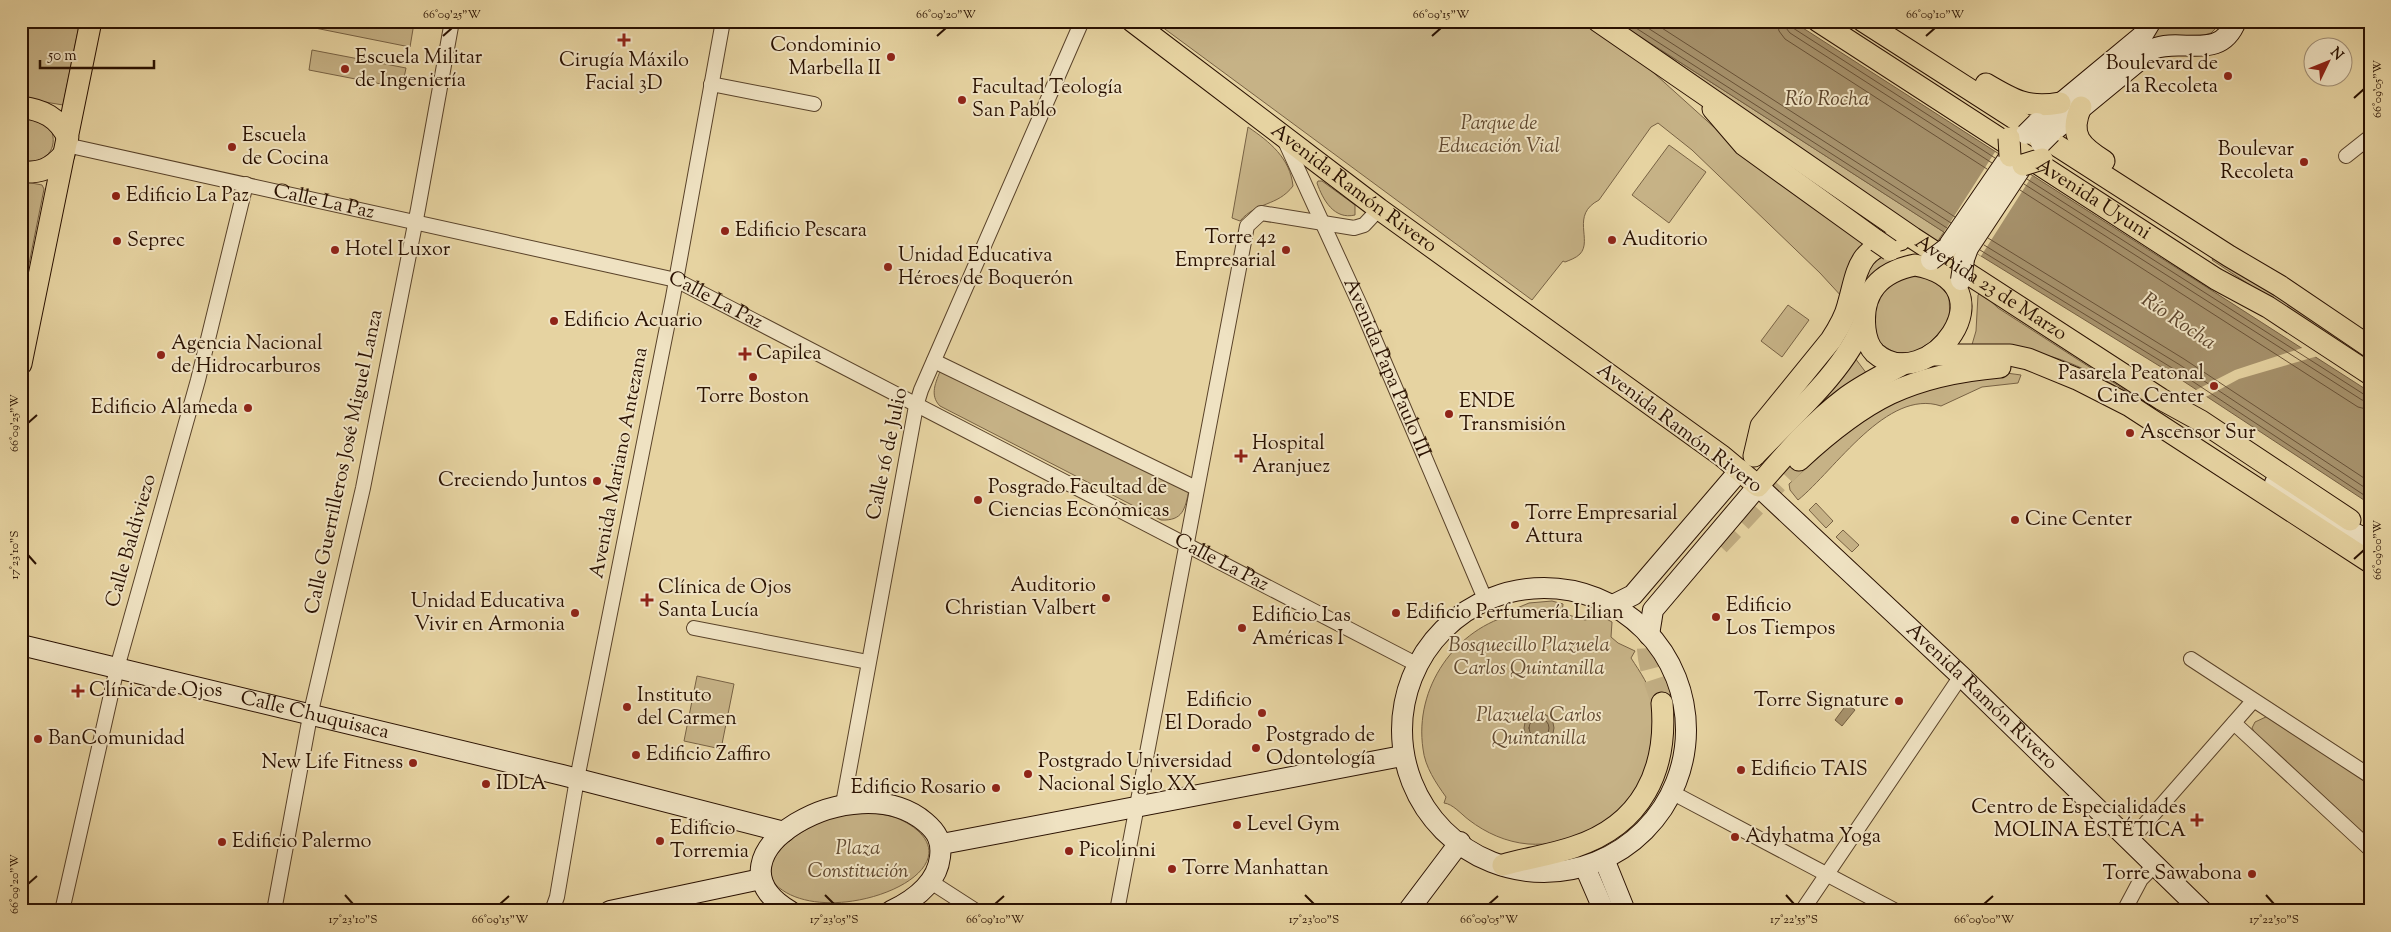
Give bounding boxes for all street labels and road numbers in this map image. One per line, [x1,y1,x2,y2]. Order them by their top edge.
street label: Avenida Ramón Rivero [1264,117,1443,261]
street label: Avenida Uyuni [2030,151,2157,248]
street label: Calle La Paz [270,177,377,227]
street label: Avenida 23 de Marzo [1909,228,2072,349]
street label: Calle La Paz [663,264,768,337]
street label: Avenida Papa Paulo III [1335,273,1438,463]
street label: Calle Guerrilleros José Miguel Lanza [299,307,391,617]
street label: Avenida Mariano Antezana [583,345,657,581]
street label: Avenida Ramón Rivero [1590,357,1768,501]
street label: Calle 16 de Julio [860,385,916,523]
street label: Calle Baldiviezo [99,471,165,611]
street label: Calle La Paz [1169,526,1274,600]
street label: Avenida Ramón Rivero [1899,617,2064,777]
street label: Calle Chuquisaca [237,684,392,747]

